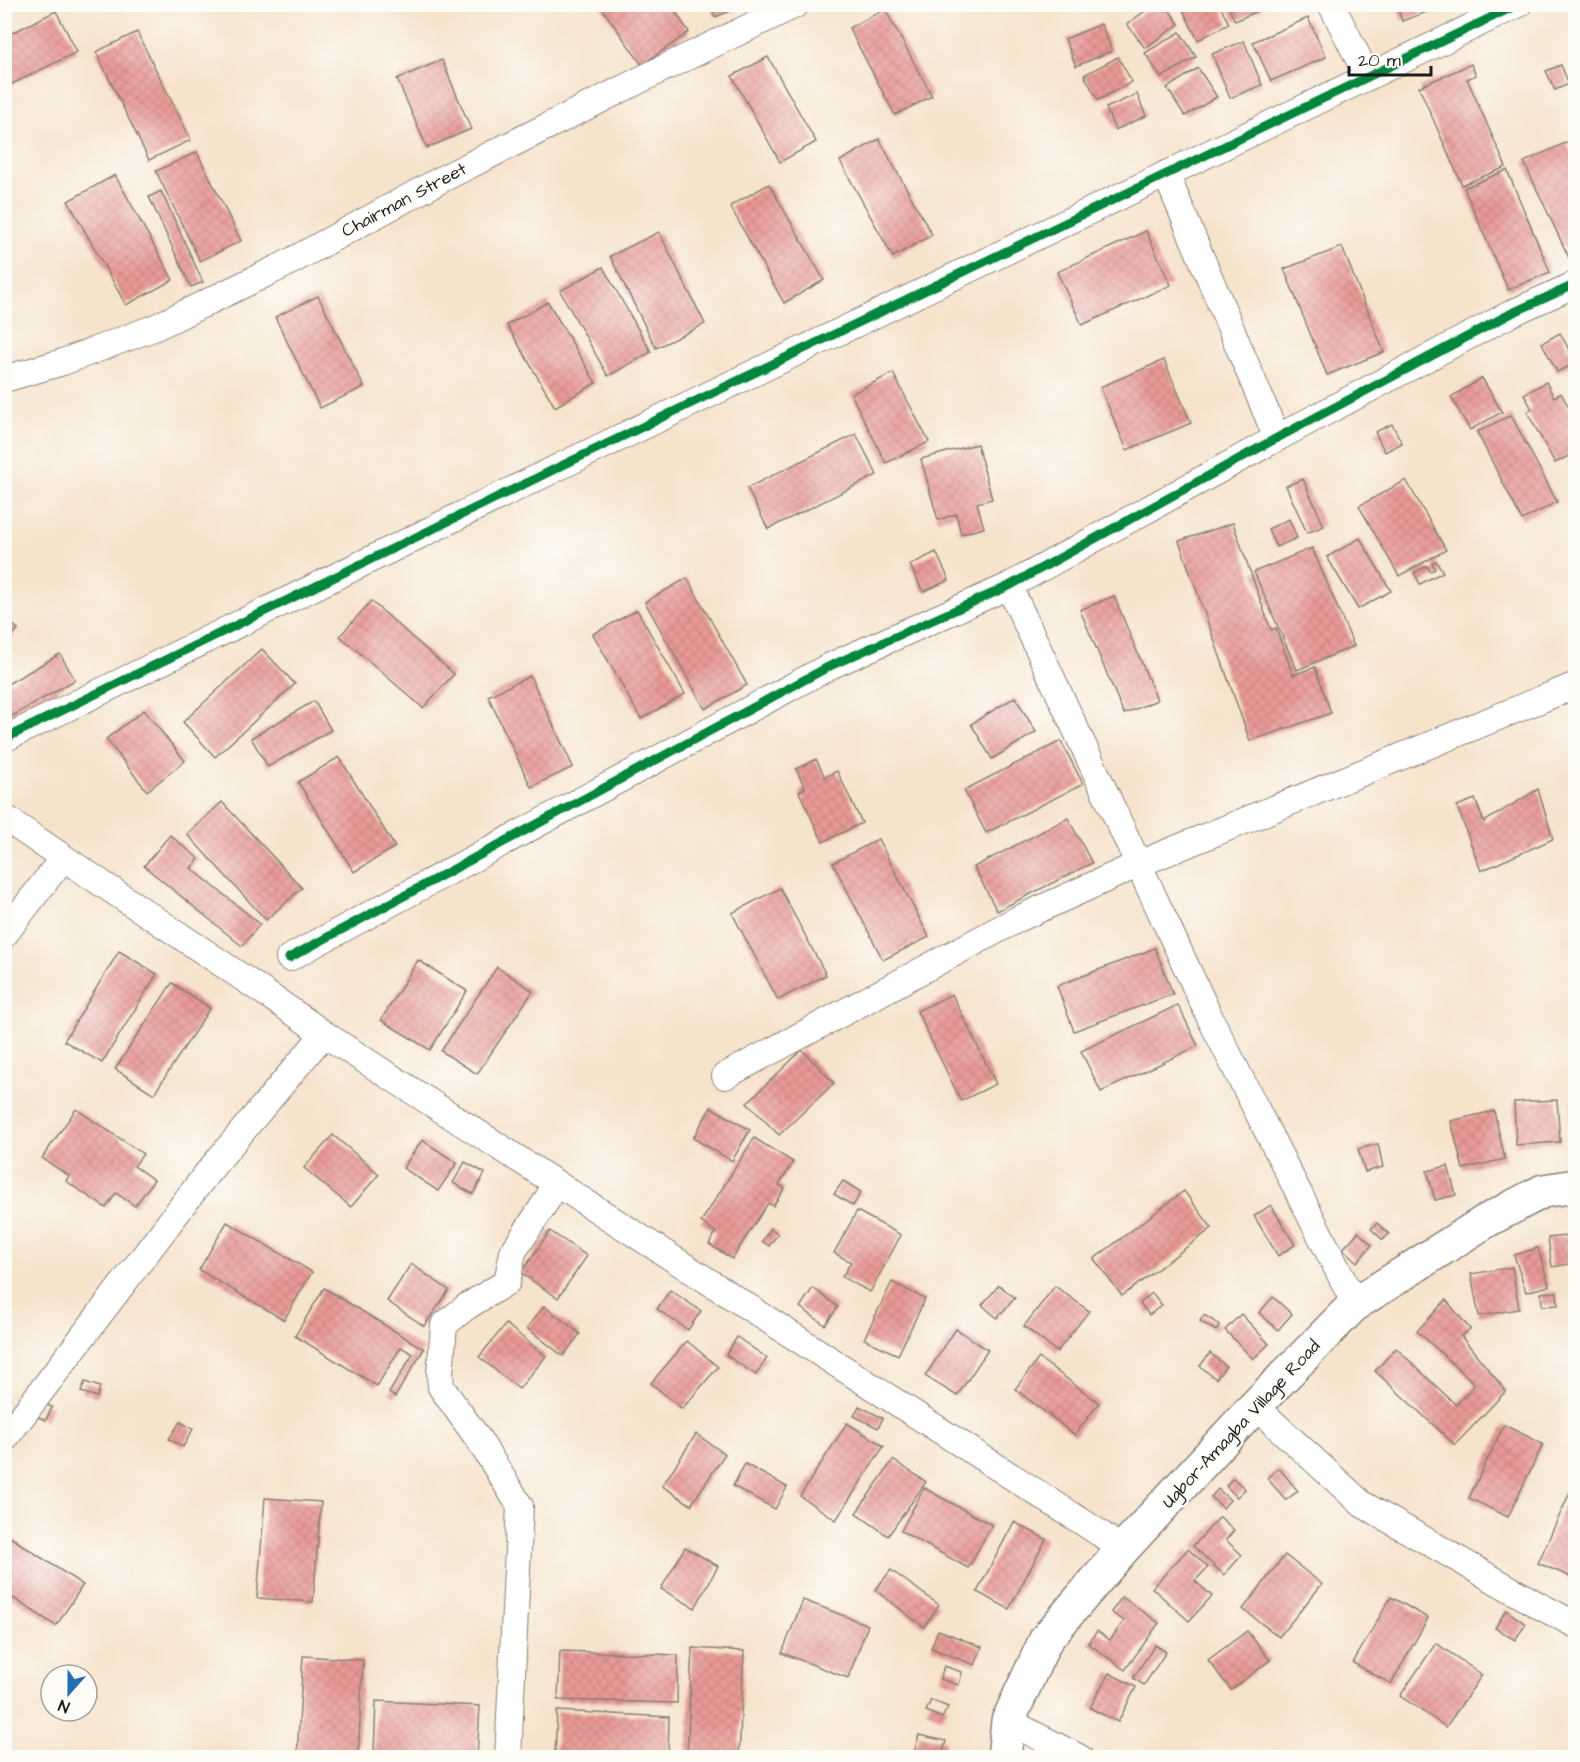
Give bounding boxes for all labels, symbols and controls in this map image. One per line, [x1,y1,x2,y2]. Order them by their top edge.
scale bar [1349,39,1432,77]
text: 20 m [1358,48,1401,73]
street label: Chairman Street [337,156,472,244]
street label: Ugbor-Amagba Village Road [1156,1334,1327,1514]
north arrow [39,1663,99,1723]
text: N [55,1694,73,1718]

